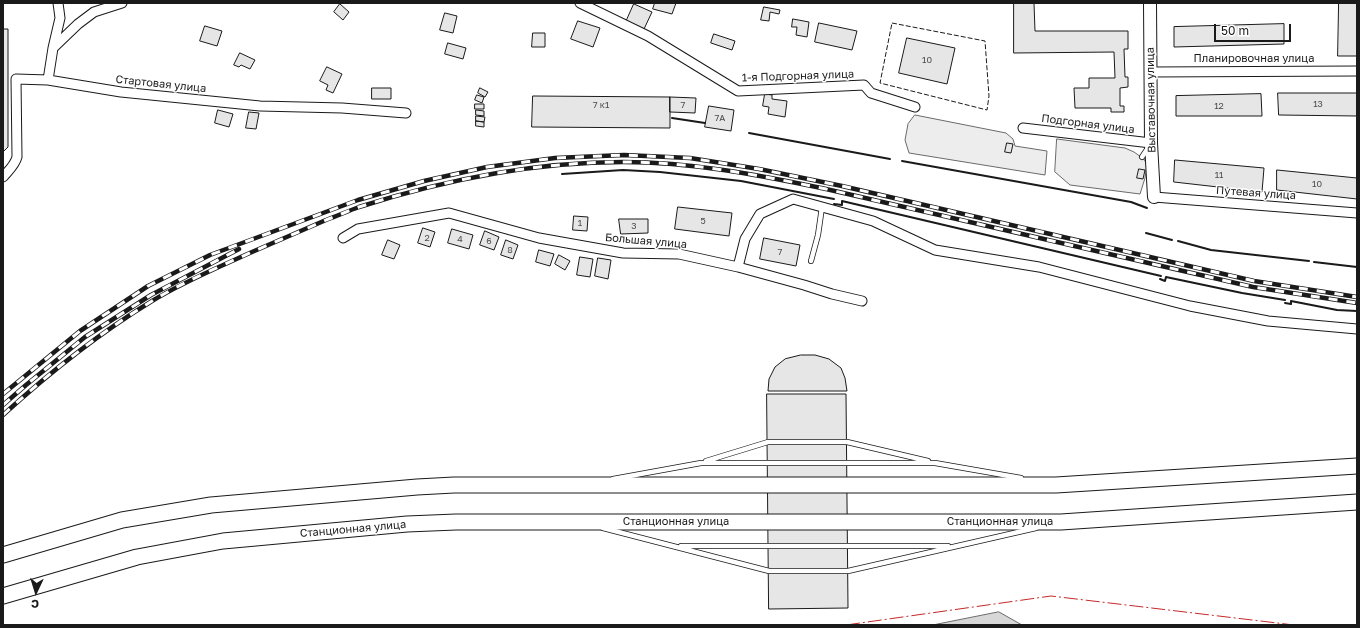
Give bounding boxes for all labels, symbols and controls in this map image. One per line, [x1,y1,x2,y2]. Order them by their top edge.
scale bar [1216,16,1293,42]
text: 50 m [1221,23,1249,38]
street label: Выставочная улица [1143,47,1159,153]
street label: Планировочная улица [1194,52,1314,66]
house number: 10 [922,55,932,65]
street label: 1-я Подгорная улица [742,67,854,85]
street label: Стартовая улица [115,73,207,95]
house number: 13 [1313,99,1323,109]
house number: 7 к1 [593,100,609,110]
house number: 7 [681,100,685,110]
house number: 12 [1214,101,1224,111]
street label: Подгорная улица [1041,112,1135,136]
house number: 7А [715,113,725,123]
house number: 11 [1215,170,1223,180]
house number: 10 [1312,179,1322,189]
street label: Путевая улица [1216,184,1296,202]
house number: 5 [700,216,706,226]
house number: 1 [578,218,582,228]
house number: 3 [631,221,637,231]
street label: Большая улица [604,231,688,251]
house number: 2 [424,233,430,243]
house number: 4 [457,234,463,244]
house number: 6 [486,236,492,246]
house number: 8 [507,245,513,255]
house number: 7 [778,247,782,257]
street label: Станционная улица [623,515,729,529]
street label: Станционная улица [947,515,1053,529]
street label: Станционная улица [299,518,407,540]
north arrow [16,572,56,612]
text: С [31,598,39,611]

